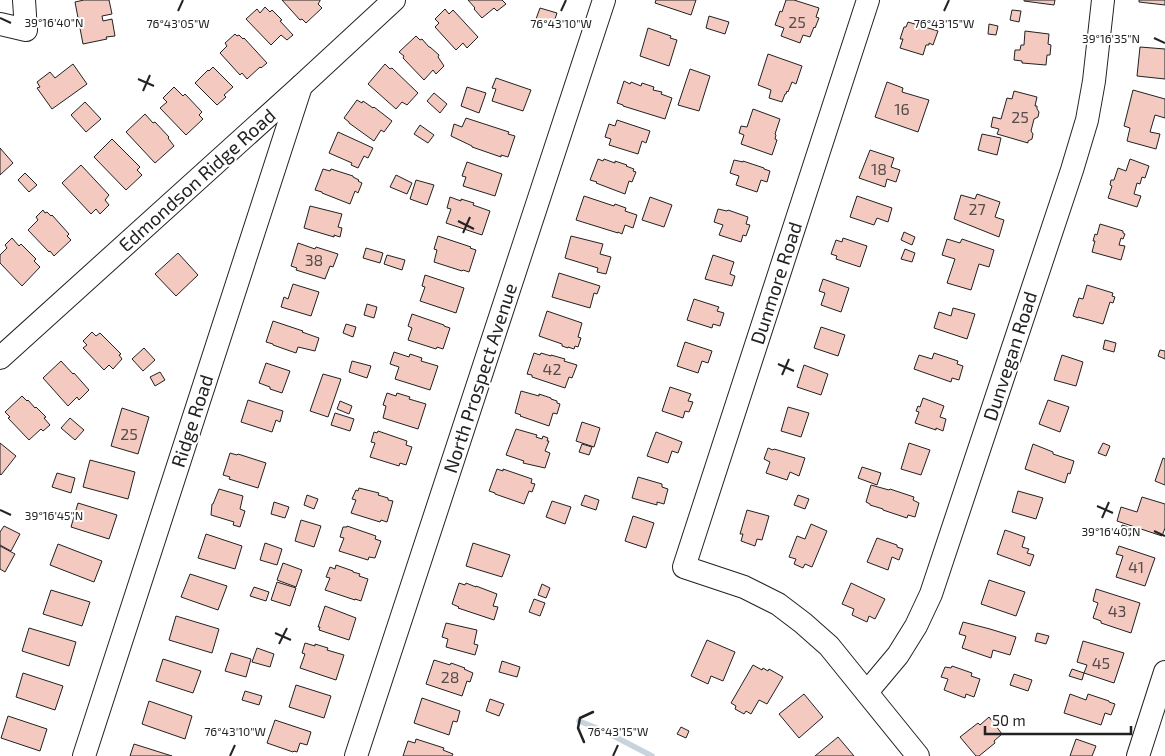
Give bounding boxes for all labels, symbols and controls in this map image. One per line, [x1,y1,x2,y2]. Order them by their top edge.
house number: 25 [788,12,806,31]
text: 39°16'40"N [24,15,84,29]
text: 76°43'05"W [146,16,210,30]
text: 76°43'10"W [530,16,592,30]
text: 76°43'15"W [914,16,974,30]
text: 39°16'35"N [1082,31,1140,45]
house number: 16 [894,99,910,118]
street label: Edmondson Ridge Road [114,103,280,256]
house number: 25 [1011,107,1029,126]
house number: 18 [871,159,887,178]
house number: 27 [968,199,986,218]
street label: Dunmore Road [745,219,806,347]
house number: 38 [305,250,323,269]
street label: North Prospect Avenue [438,280,521,476]
street label: Dunvegan Road [978,288,1041,423]
house number: 42 [543,359,561,378]
street label: Ridge Road [166,372,217,470]
house number: 25 [120,424,138,443]
text: 39°16'45"N [25,508,83,522]
text: 39°16'40"N [1081,524,1141,538]
house number: 41 [1128,557,1144,576]
house number: 43 [1108,601,1126,620]
house number: 45 [1092,653,1110,672]
house number: 28 [441,667,459,686]
scale bar [985,704,1131,736]
text: 50 m [992,711,1026,729]
text: 76°43'10"W [204,724,266,738]
text: 76°43'15"W [588,724,648,738]

